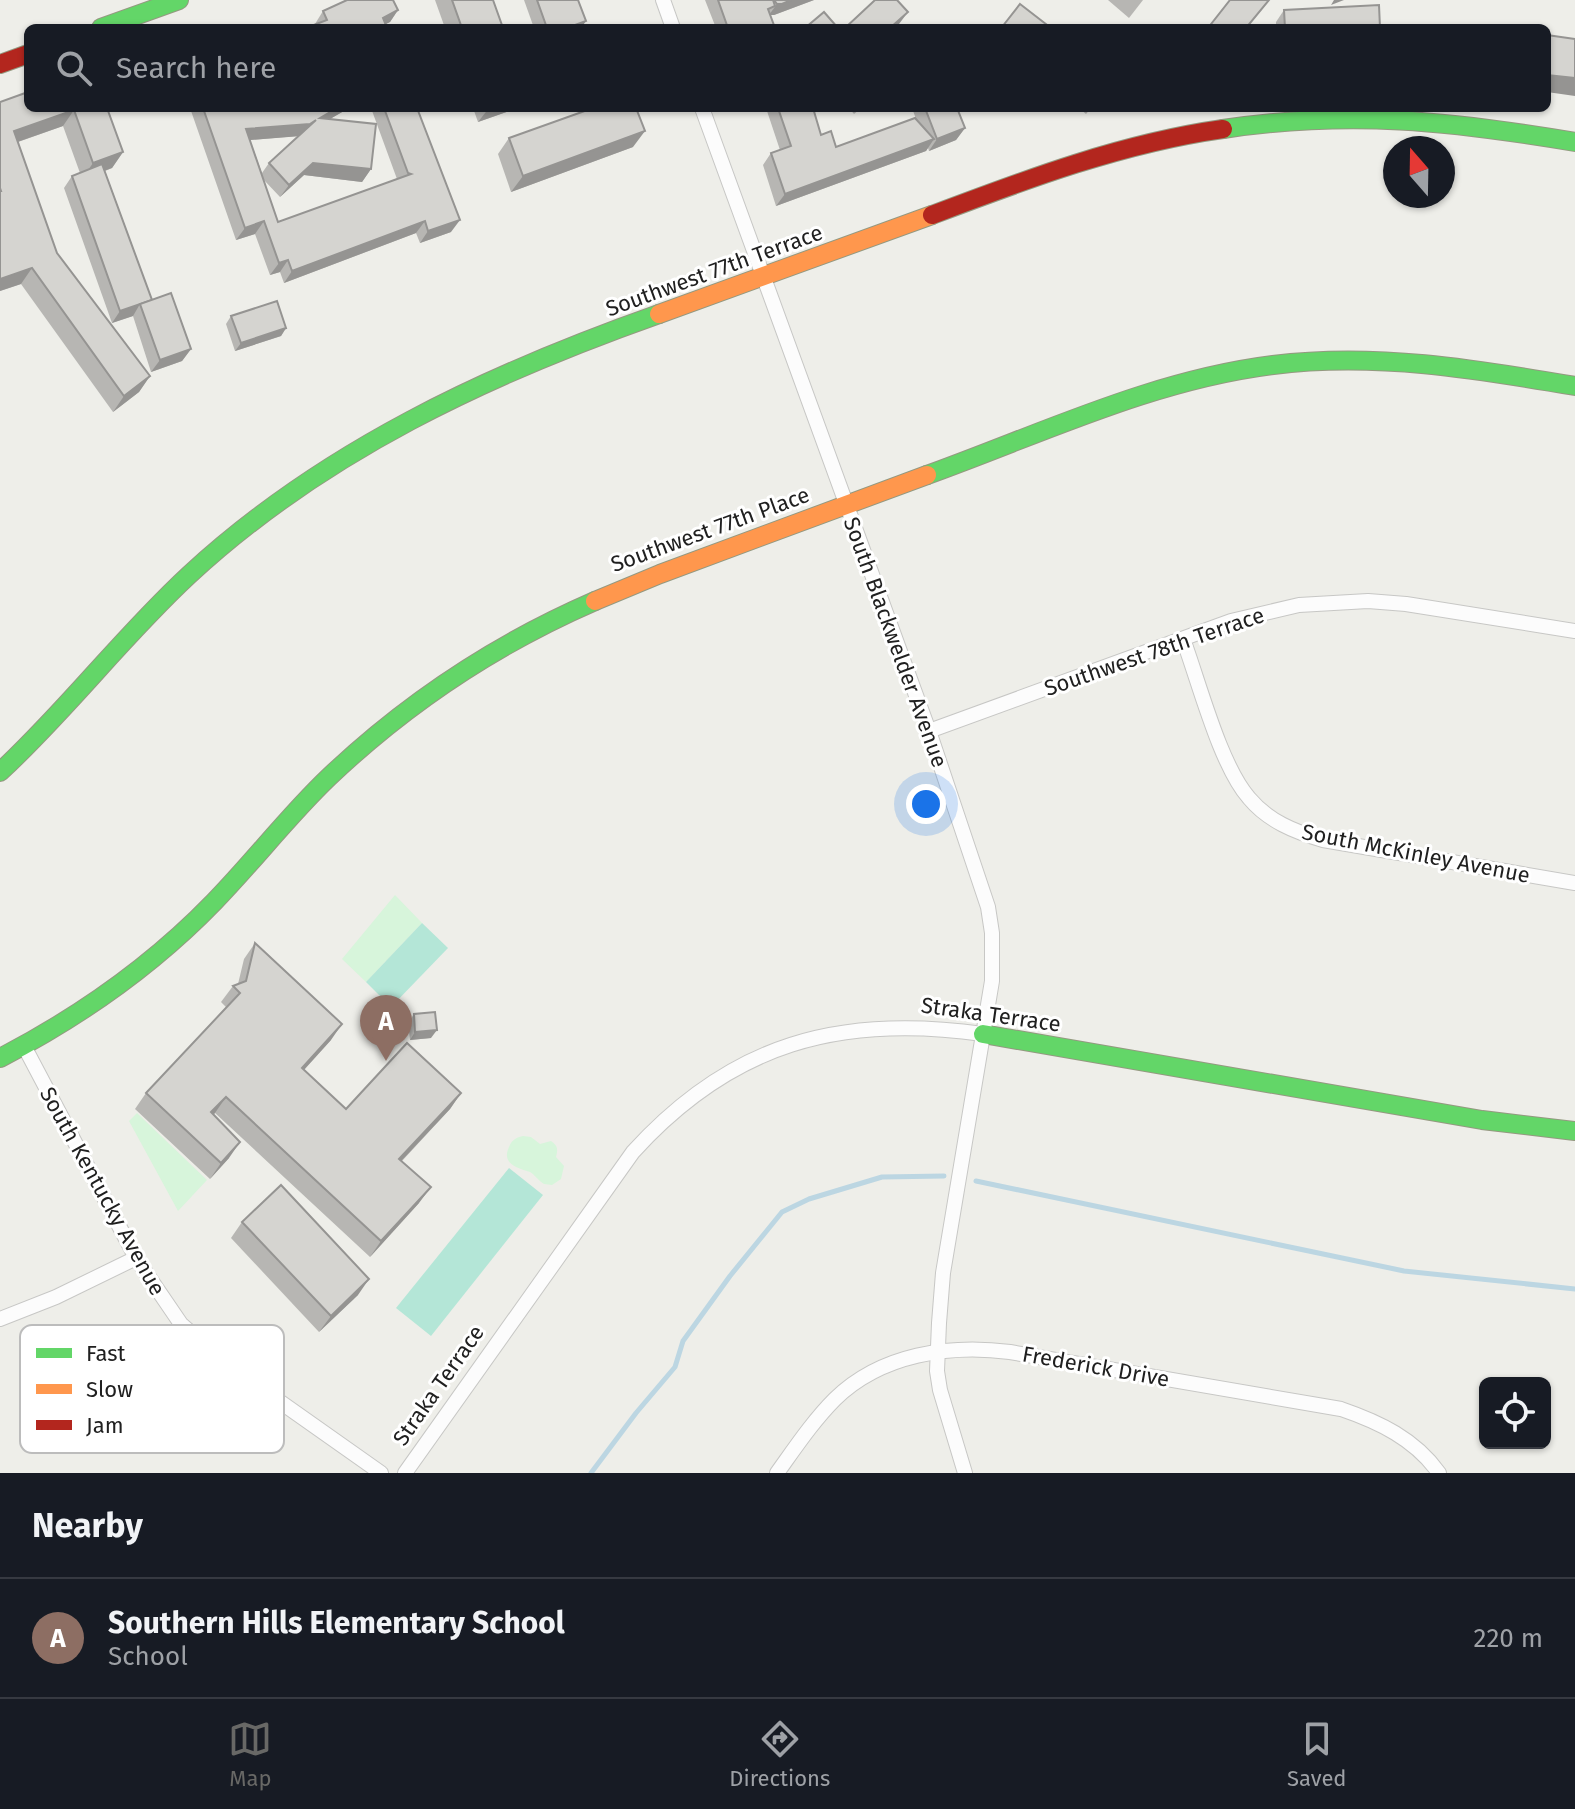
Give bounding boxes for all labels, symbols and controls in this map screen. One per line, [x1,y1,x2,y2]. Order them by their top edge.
search box [24,24,1551,112]
icon: search [52,46,96,90]
text: Search here [116,50,276,86]
north arrow [1383,136,1455,208]
street label: Southwest 77th Terrace [602,219,826,322]
street label: Southwest 77th Place [607,481,813,578]
street label: South Blackwelder Avenue [838,513,953,771]
street label: Southwest 78th Terrace [1041,601,1268,702]
your location [906,784,946,824]
street label: South McKinley Avenue [1300,818,1532,889]
street label: Straka Terrace [919,991,1063,1038]
pin: A [360,995,412,1061]
street label: South Kentucky Avenue [34,1082,171,1300]
street label: Straka Terrace [387,1320,490,1451]
legend [20,1325,284,1453]
text: Fast [86,1340,126,1367]
street label: Frederick Drive [1020,1340,1172,1393]
text: Slow [86,1376,133,1403]
map controls [1479,1377,1551,1449]
button: locate [1479,1377,1551,1449]
text: Jam [86,1412,124,1439]
text: Nearby [32,1505,143,1546]
text: Southern Hills Elementary School [108,1605,565,1641]
text: A [50,1623,66,1654]
text: 220 m [1474,1623,1543,1654]
text: School [108,1641,188,1672]
tab: Map [228,1717,272,1792]
tab: Directions [729,1717,830,1792]
tab: Saved [1287,1717,1347,1792]

